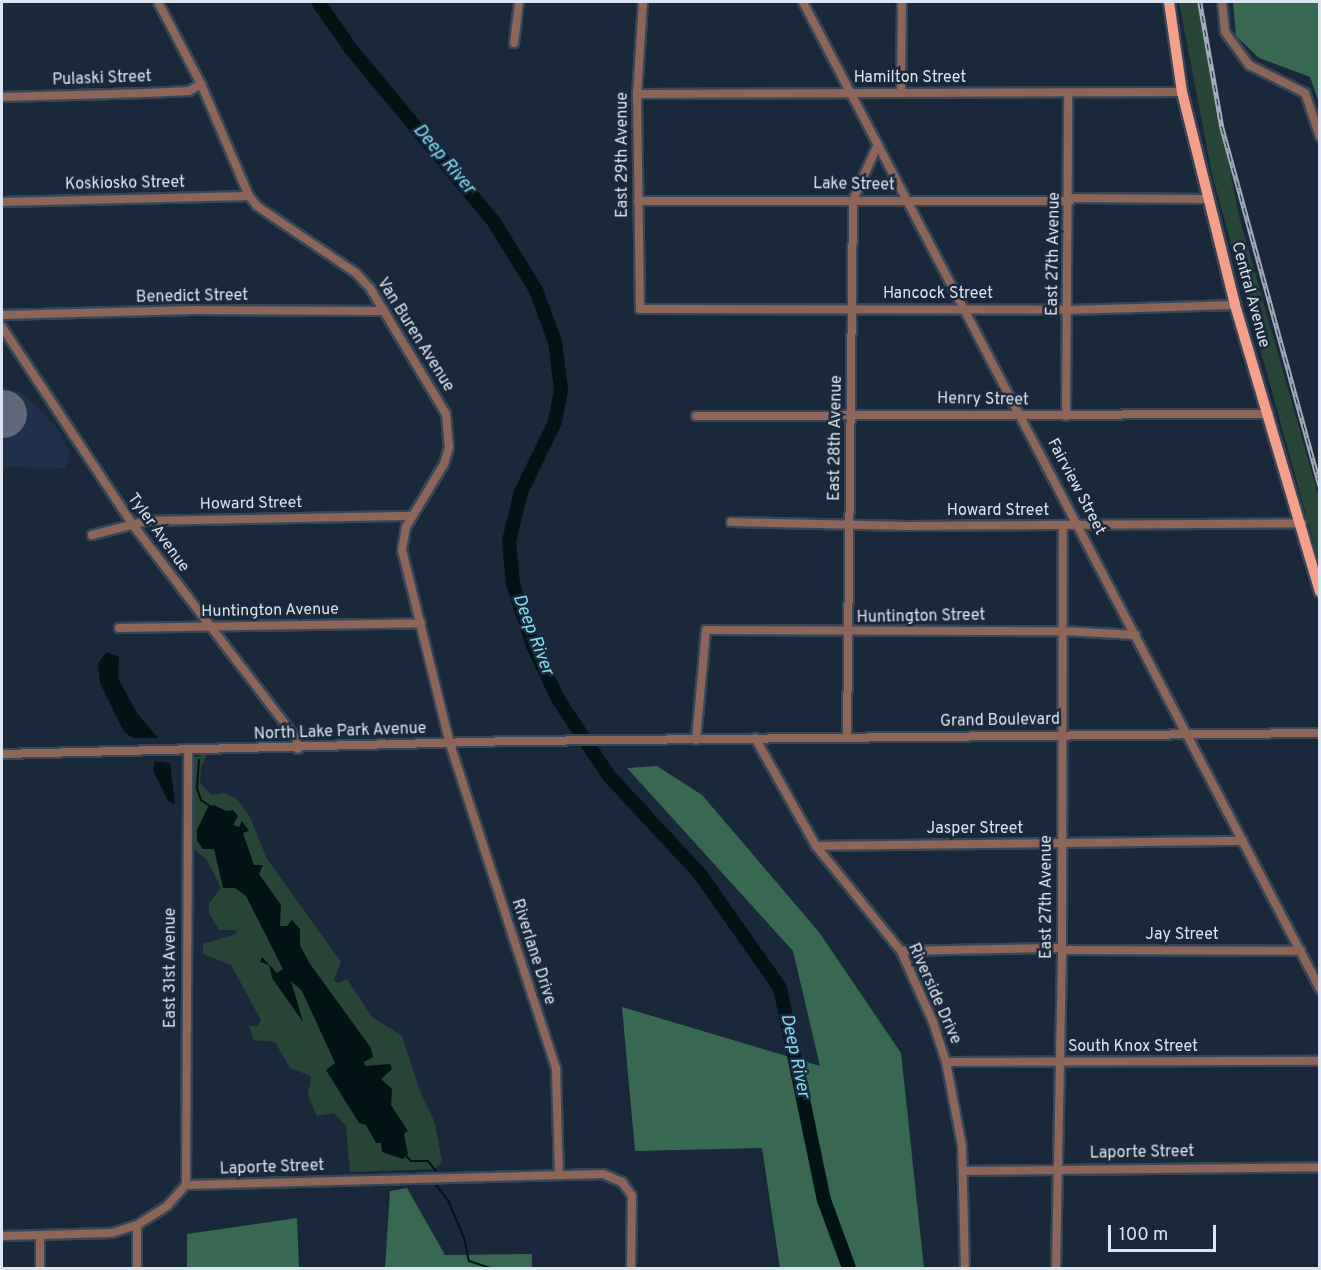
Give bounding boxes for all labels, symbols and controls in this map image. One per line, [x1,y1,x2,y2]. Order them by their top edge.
street label: Pulaski Street [52,68,152,90]
street label: Hamilton Street [854,68,966,88]
street label: East 29th Avenue [613,92,633,218]
water label: Deep River [407,120,479,200]
street label: Koskiosko Street [65,173,185,195]
street label: Lake Street [813,175,895,195]
street label: East 27th Avenue [1043,192,1065,316]
street label: Central Avenue [1227,240,1273,350]
street label: Van Buren Avenue [372,274,458,396]
street label: Hancock Street [883,284,993,304]
street label: Benedict Street [136,286,248,308]
street label: East 28th Avenue [825,375,847,501]
street label: Henry Street [937,390,1029,410]
street label: Fairview Street [1043,435,1109,539]
street label: Tyler Avenue [123,490,193,576]
street label: Howard Street [200,494,302,514]
street label: Howard Street [947,501,1049,521]
water label: Deep River [507,591,557,679]
street label: Huntington Avenue [201,600,339,622]
street label: Huntington Street [856,606,986,628]
street label: Grand Boulevard [940,710,1060,732]
street label: North Lake Park Avenue [253,719,427,745]
street label: Jasper Street [927,819,1023,839]
street label: East 27th Avenue [1037,835,1057,959]
street label: Riverlane Drive [507,897,559,1007]
street label: East 31st Avenue [161,908,181,1028]
street label: Jay Street [1145,925,1219,945]
street label: Riverside Drive [903,941,965,1047]
water label: Deep River [775,1012,813,1100]
street label: South Knox Street [1068,1037,1198,1057]
street label: Laporte Street [1090,1142,1194,1164]
street label: Laporte Street [219,1157,325,1179]
scale bar [1111,1213,1219,1251]
text: 100 m [1119,1224,1168,1247]

